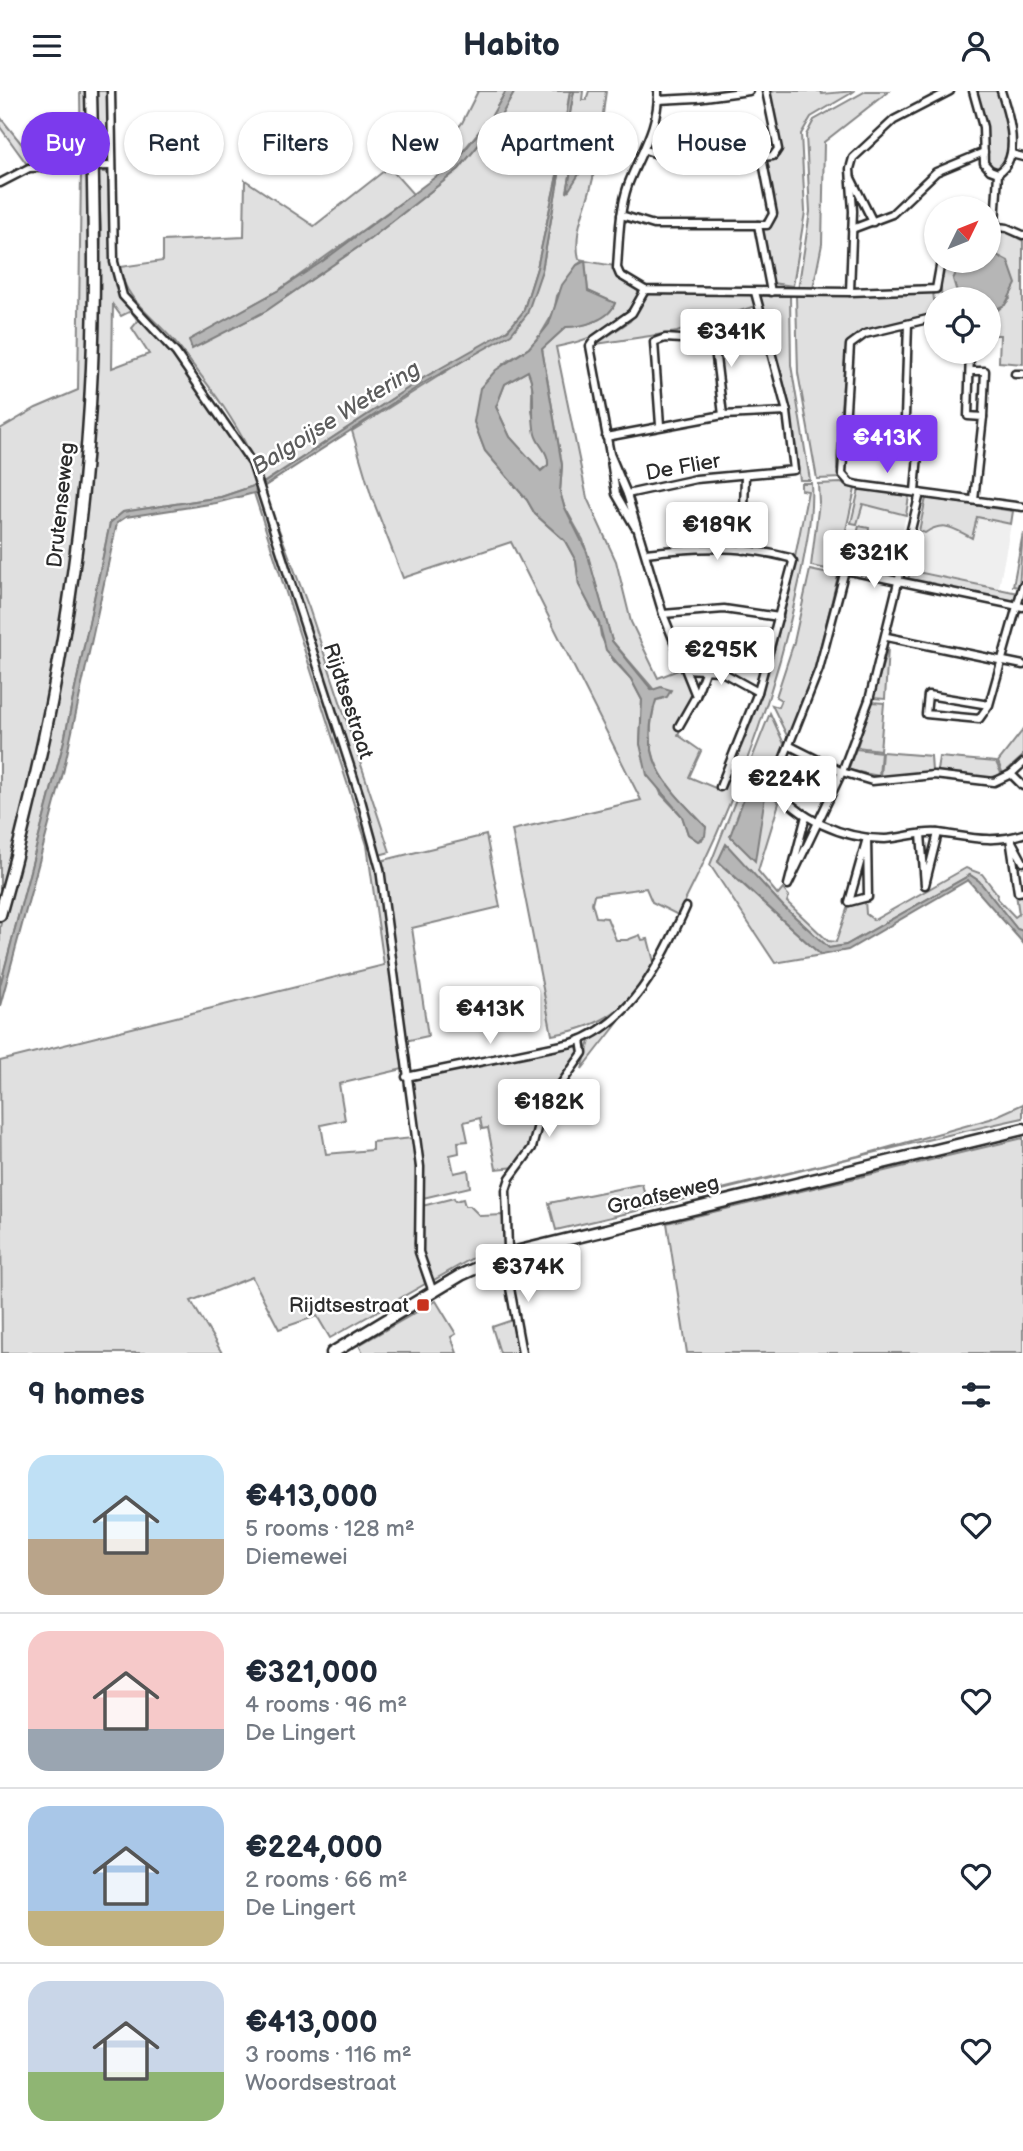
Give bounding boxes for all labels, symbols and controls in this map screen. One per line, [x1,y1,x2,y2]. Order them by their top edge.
text: Habito [463,26,560,65]
icon: menu [28,27,66,65]
icon: person [957,27,995,65]
chip: Buy [21,112,110,175]
chip: Rent [124,112,224,175]
chip: Filters [238,112,353,175]
chip: New [367,112,463,175]
chip: Apartment [477,112,638,175]
chip: House [652,112,771,175]
north arrow [924,196,1001,273]
map controls [924,196,1001,364]
button: locate [924,287,1001,364]
pin: €341K [682,309,780,369]
text: €341K [696,318,766,346]
water label: Balgoijse Wetering [247,355,425,481]
pin: €413K [838,415,936,475]
text: €413K [852,424,922,452]
street label: Drutenseweg [42,441,80,569]
street label: De Flier [644,448,723,486]
pin: €189K [668,503,766,562]
text: €189K [682,511,752,539]
pin: €321K [825,531,923,590]
text: €321K [839,539,909,567]
pin: €295K [672,627,770,687]
text: €295K [684,636,758,664]
street label: Rijdtsestraat [318,640,379,763]
pin: €224K [735,757,833,816]
text: €224K [747,765,821,793]
pin: €413K [441,986,539,1046]
text: €413K [455,995,525,1023]
pin: €182K [500,1079,598,1139]
text: €182K [514,1088,584,1116]
street label: Graafseweg [605,1170,721,1220]
pin: €374K [479,1245,577,1304]
text: €374K [492,1253,564,1281]
place label: Rijdtsestraat [289,1293,410,1318]
marker: Rijdtsestraat [415,1297,431,1313]
icon: filters [957,1376,995,1414]
text: 9 homes [28,1377,145,1413]
text: €413,000 [245,1479,378,1515]
icon: home [84,1483,168,1567]
icon: heart [957,1506,995,1544]
text: 5 rooms · 128 m² [245,1515,415,1543]
text: Diemewei [245,1543,348,1571]
text: €321,000 [245,1655,378,1691]
icon: home [84,1659,168,1743]
icon: heart [957,1682,995,1720]
text: 4 rooms · 96 m² [245,1691,407,1719]
text: De Lingert [245,1719,355,1747]
text: €224,000 [245,1830,383,1866]
icon: home [84,1834,168,1918]
icon: heart [957,1857,995,1895]
text: 2 rooms · 66 m² [245,1866,407,1894]
text: De Lingert [245,1894,355,1922]
text: €413,000 [245,2005,378,2041]
icon: home [84,2009,168,2093]
icon: heart [957,2032,995,2070]
text: 3 rooms · 116 m² [245,2041,412,2069]
text: Woordsestraat [245,2069,396,2097]

